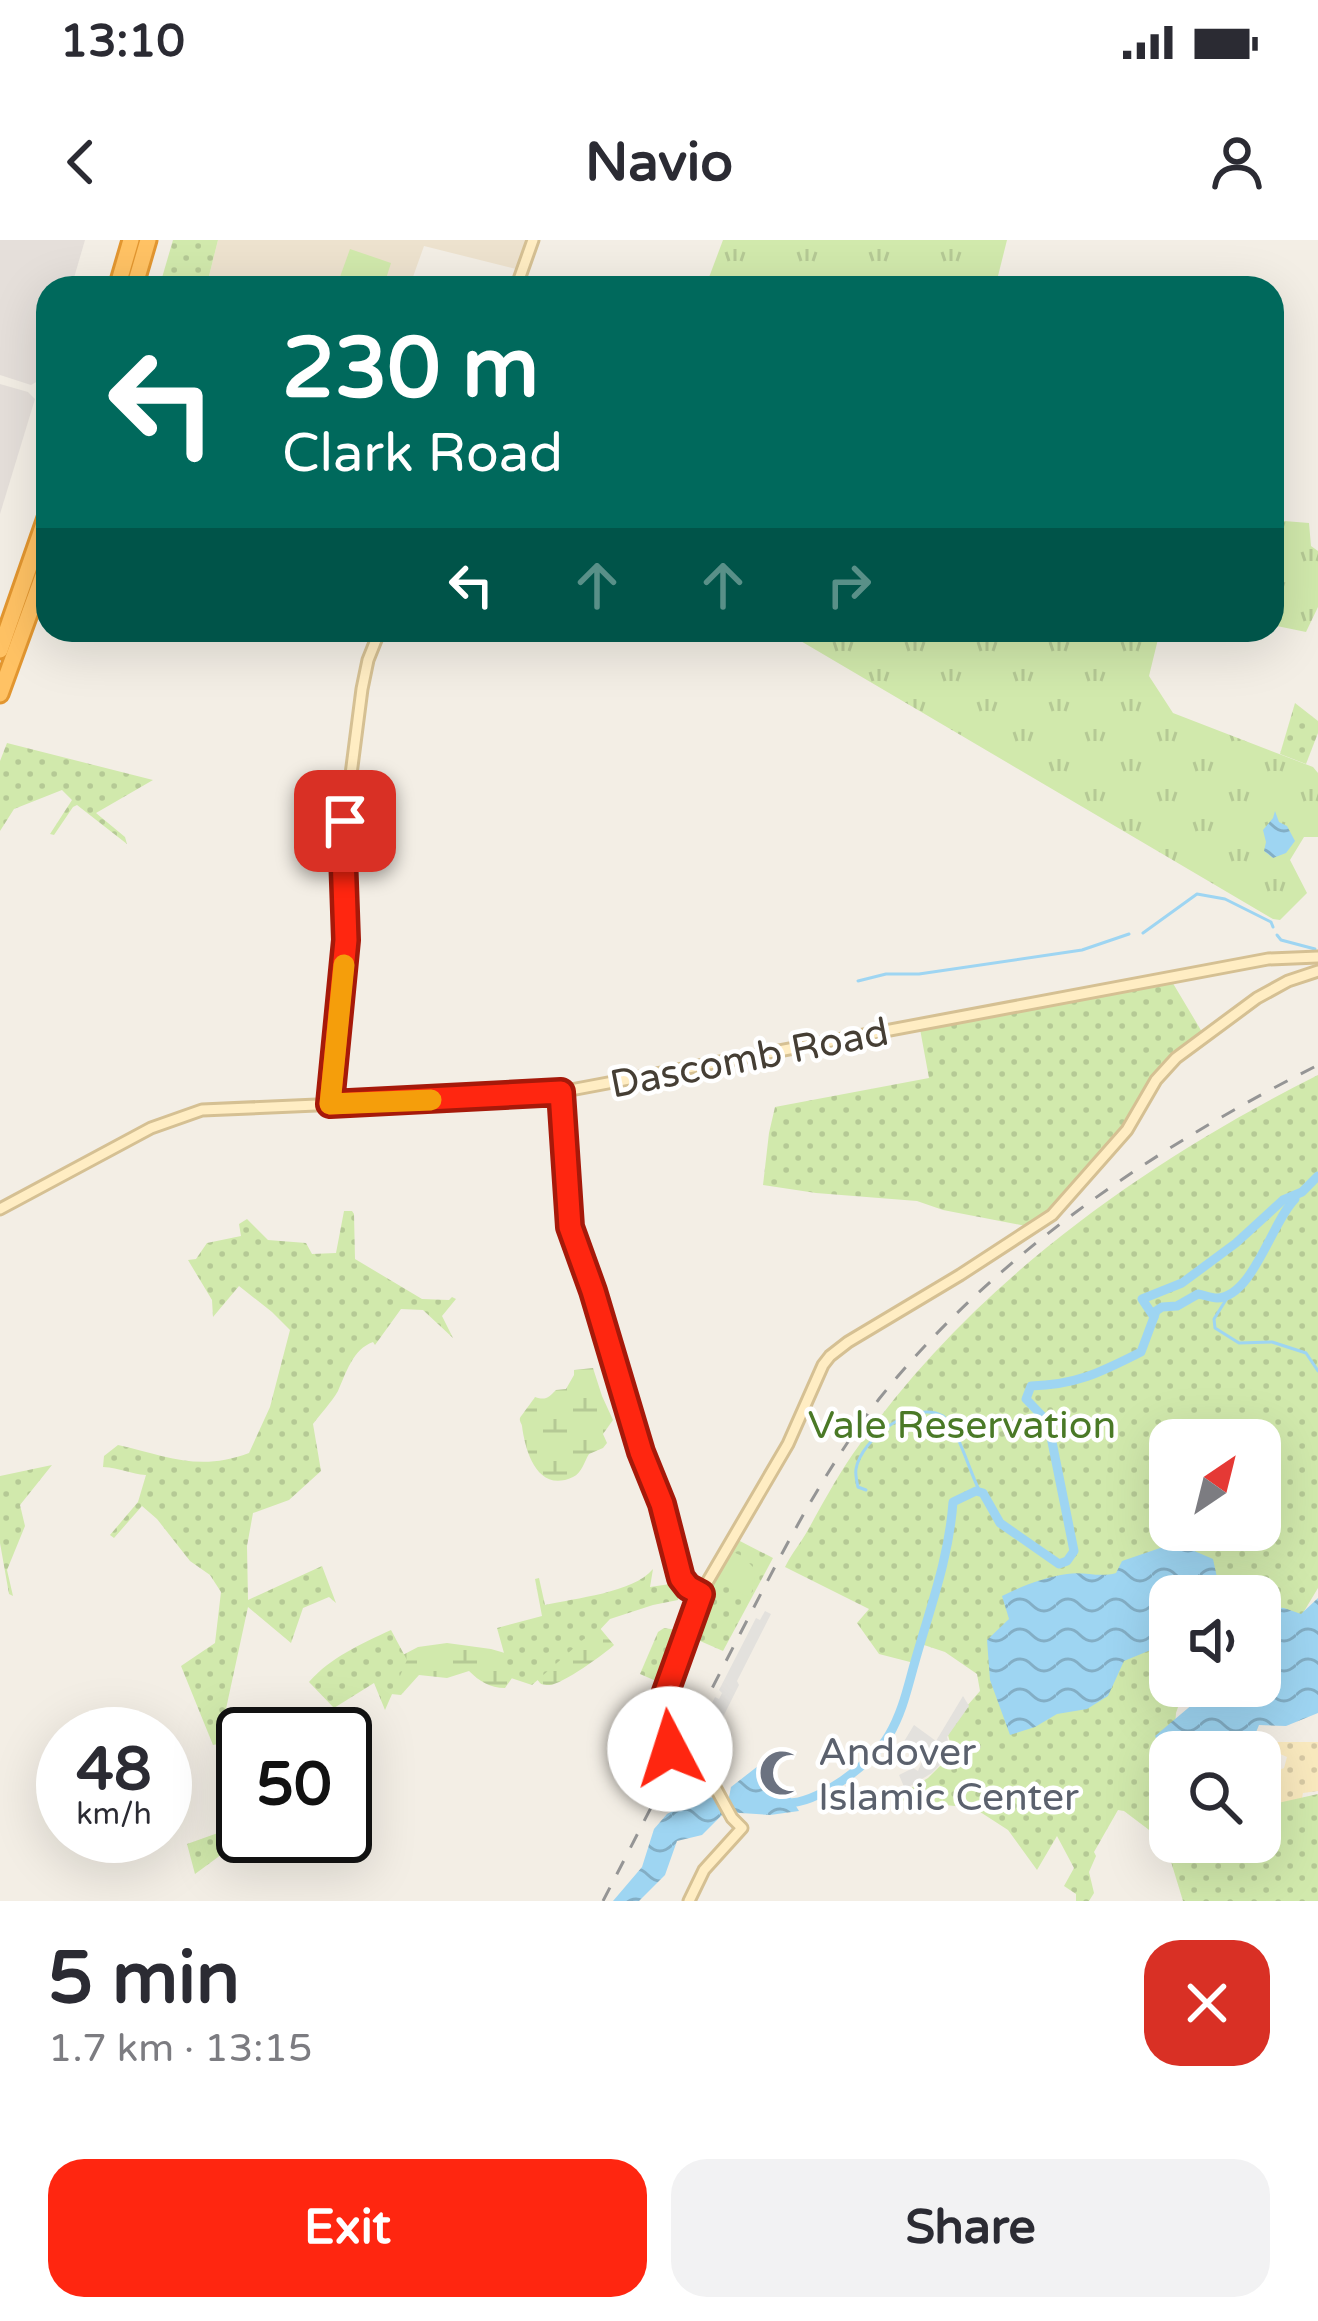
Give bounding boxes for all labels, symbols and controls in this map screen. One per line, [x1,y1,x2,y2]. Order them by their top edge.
text: 13:10 [60,15,185,69]
icon: back [48,129,114,195]
icon: person [1204,129,1270,195]
text: Navio [585,130,733,195]
text: 230 m [282,319,539,420]
icon: left [84,324,240,480]
text: Clark Road [282,421,563,486]
icon: left [438,552,504,618]
icon: ahead [564,552,630,618]
icon: ahead [690,552,756,618]
icon: right [816,552,882,618]
pin [294,770,396,872]
icon: arrive [312,788,378,854]
street label: Dascomb Road [606,1008,892,1108]
park label: Vale Reservation [808,1402,1116,1449]
north arrow [1149,1419,1281,1551]
map controls [1149,1419,1281,1863]
button: sound [1149,1575,1281,1707]
position arrow [607,1686,733,1812]
speed limit sign: 50 [216,1707,372,1863]
place label: Andover Islamic Center [818,1729,1079,1821]
button: search [1149,1731,1281,1863]
text: 48 [76,1734,152,1806]
mosque icon: Andover Islamic Center [757,1748,807,1798]
text: km/h [76,1796,152,1833]
text: 5 min [48,1936,240,2023]
button: close [1144,1940,1270,2066]
text: 1.7 km · 13:15 [48,2025,312,2072]
button: Exit [48,2159,647,2297]
button: Share [671,2159,1270,2297]

